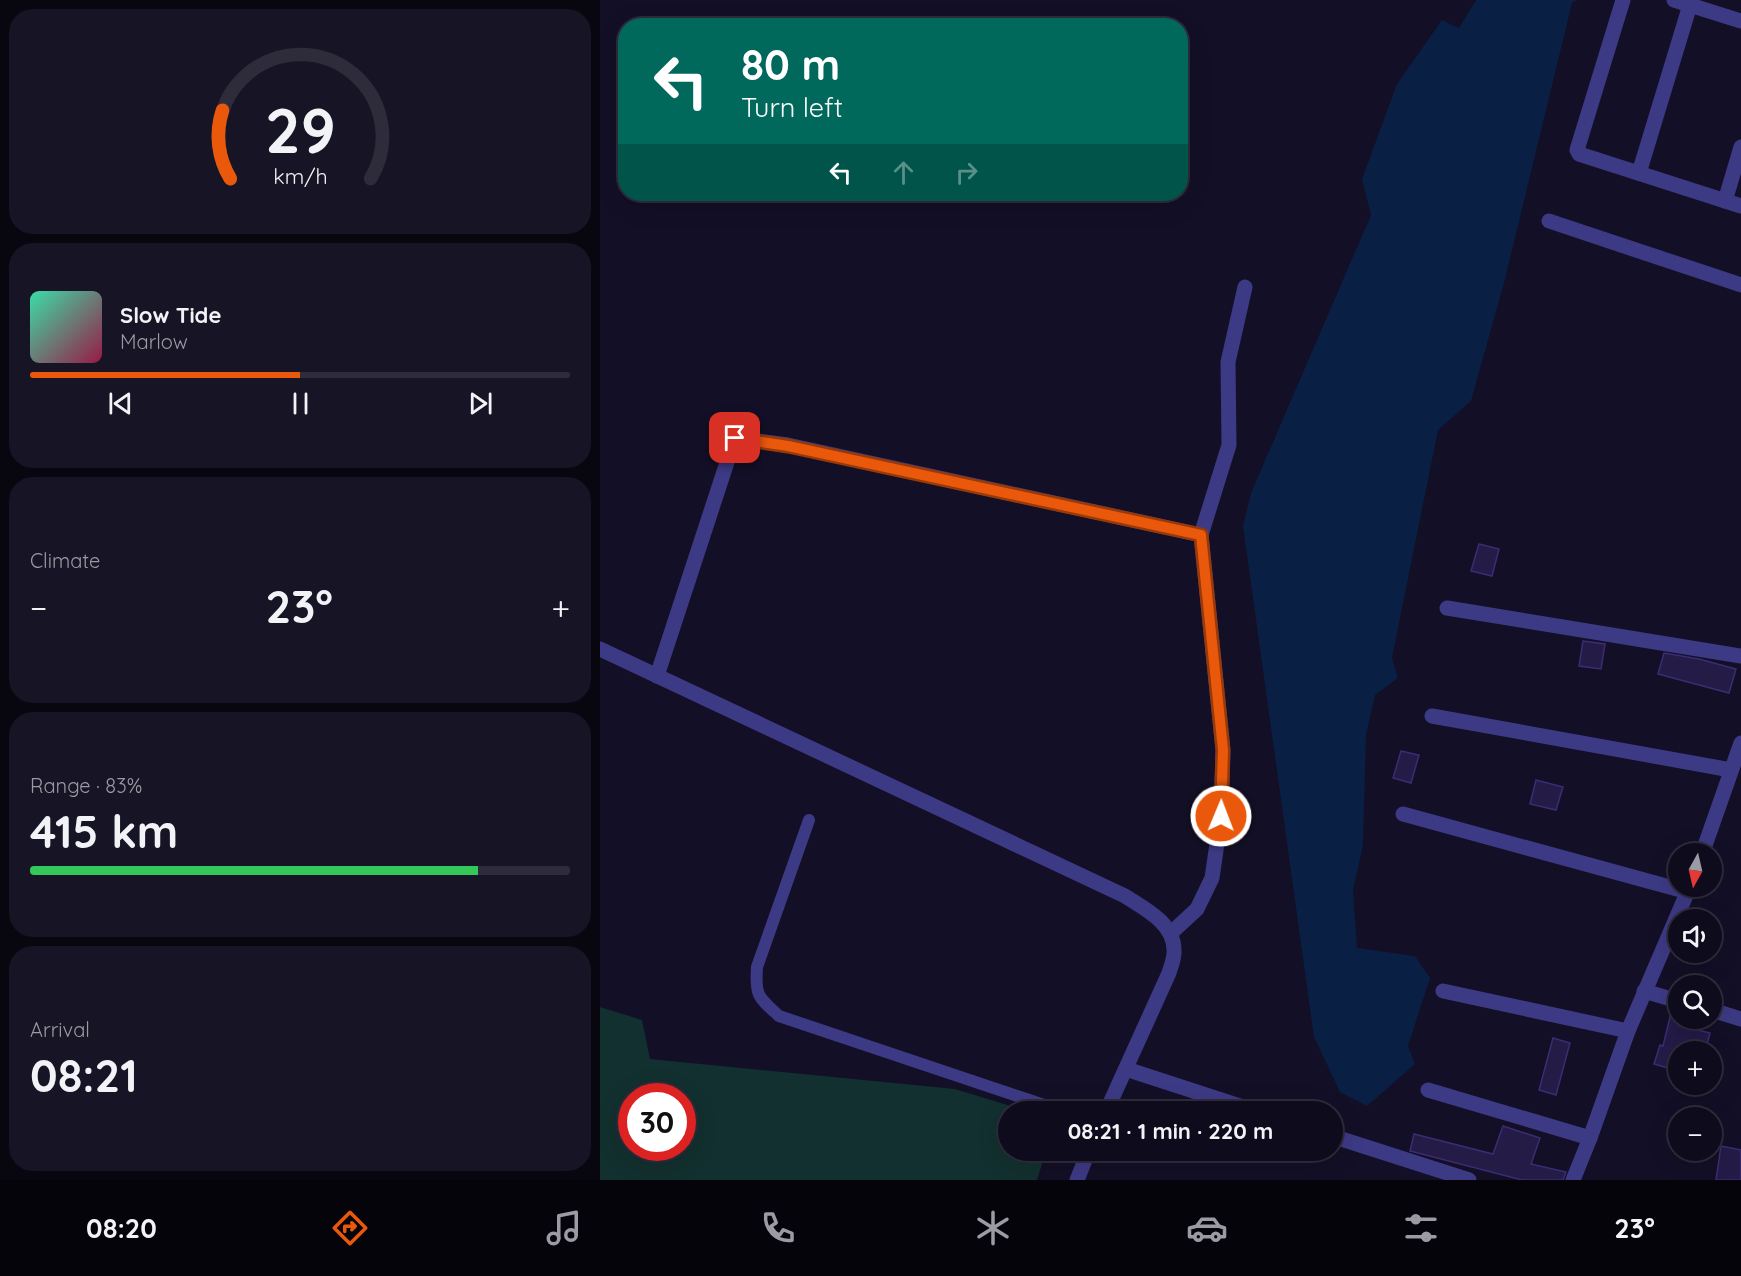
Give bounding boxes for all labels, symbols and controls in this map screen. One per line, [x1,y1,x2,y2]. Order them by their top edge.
text: 80 m [741,38,840,91]
icon: left [642,42,720,120]
text: Turn left [741,90,843,124]
text: 29 [265,91,335,169]
icon: left [824,156,857,189]
icon: ahead [887,156,920,189]
icon: right [950,156,983,189]
text: km/h [273,163,327,189]
text: Slow Tide [120,301,221,329]
text: Marlow [120,329,188,354]
icon: previous [104,387,137,420]
icon: pause [284,387,317,420]
icon: next [464,387,497,420]
pin [709,412,760,463]
icon: arrive [718,421,751,454]
text: Climate [30,548,100,573]
text: 23° [266,578,333,634]
text: − [30,587,47,628]
text: + [551,587,570,628]
text: Range · 83% [30,773,142,798]
position arrow [1189,784,1253,848]
text: 415 km [30,803,178,859]
north arrow [1668,843,1722,897]
map controls [1668,843,1722,1161]
button: sound [1668,909,1722,963]
button: search [1668,975,1722,1029]
text: Arrival [30,1017,90,1042]
button: + [1668,1041,1722,1095]
text: 08:21 [30,1047,138,1103]
speed limit sign: 30 [618,1083,696,1161]
button: − [1668,1107,1722,1161]
text: 08:21 · 1 min · 220 m [1068,1117,1273,1145]
icon: directions [329,1207,371,1249]
icon: music [543,1207,585,1249]
icon: phone [757,1207,799,1249]
icon: climate [972,1207,1014,1249]
icon: car [1186,1207,1228,1249]
icon: filters [1400,1207,1442,1249]
text: 08:20 [86,1211,157,1245]
text: 23° [1614,1211,1655,1245]

